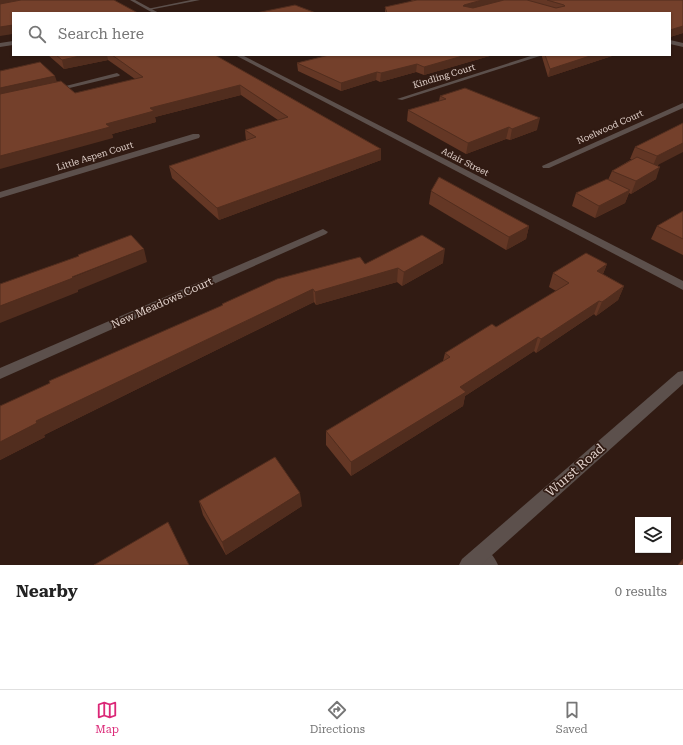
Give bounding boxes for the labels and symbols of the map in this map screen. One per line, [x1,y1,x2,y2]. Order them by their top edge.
street label: Kindling Court [412,62,477,90]
street label: Noelwood Court [575,108,645,146]
street label: Little Aspen Court [55,139,135,172]
street label: Adair Street [440,146,491,178]
street label: New Meadows Court [109,275,215,331]
street label: Wurst Road [543,440,608,500]

